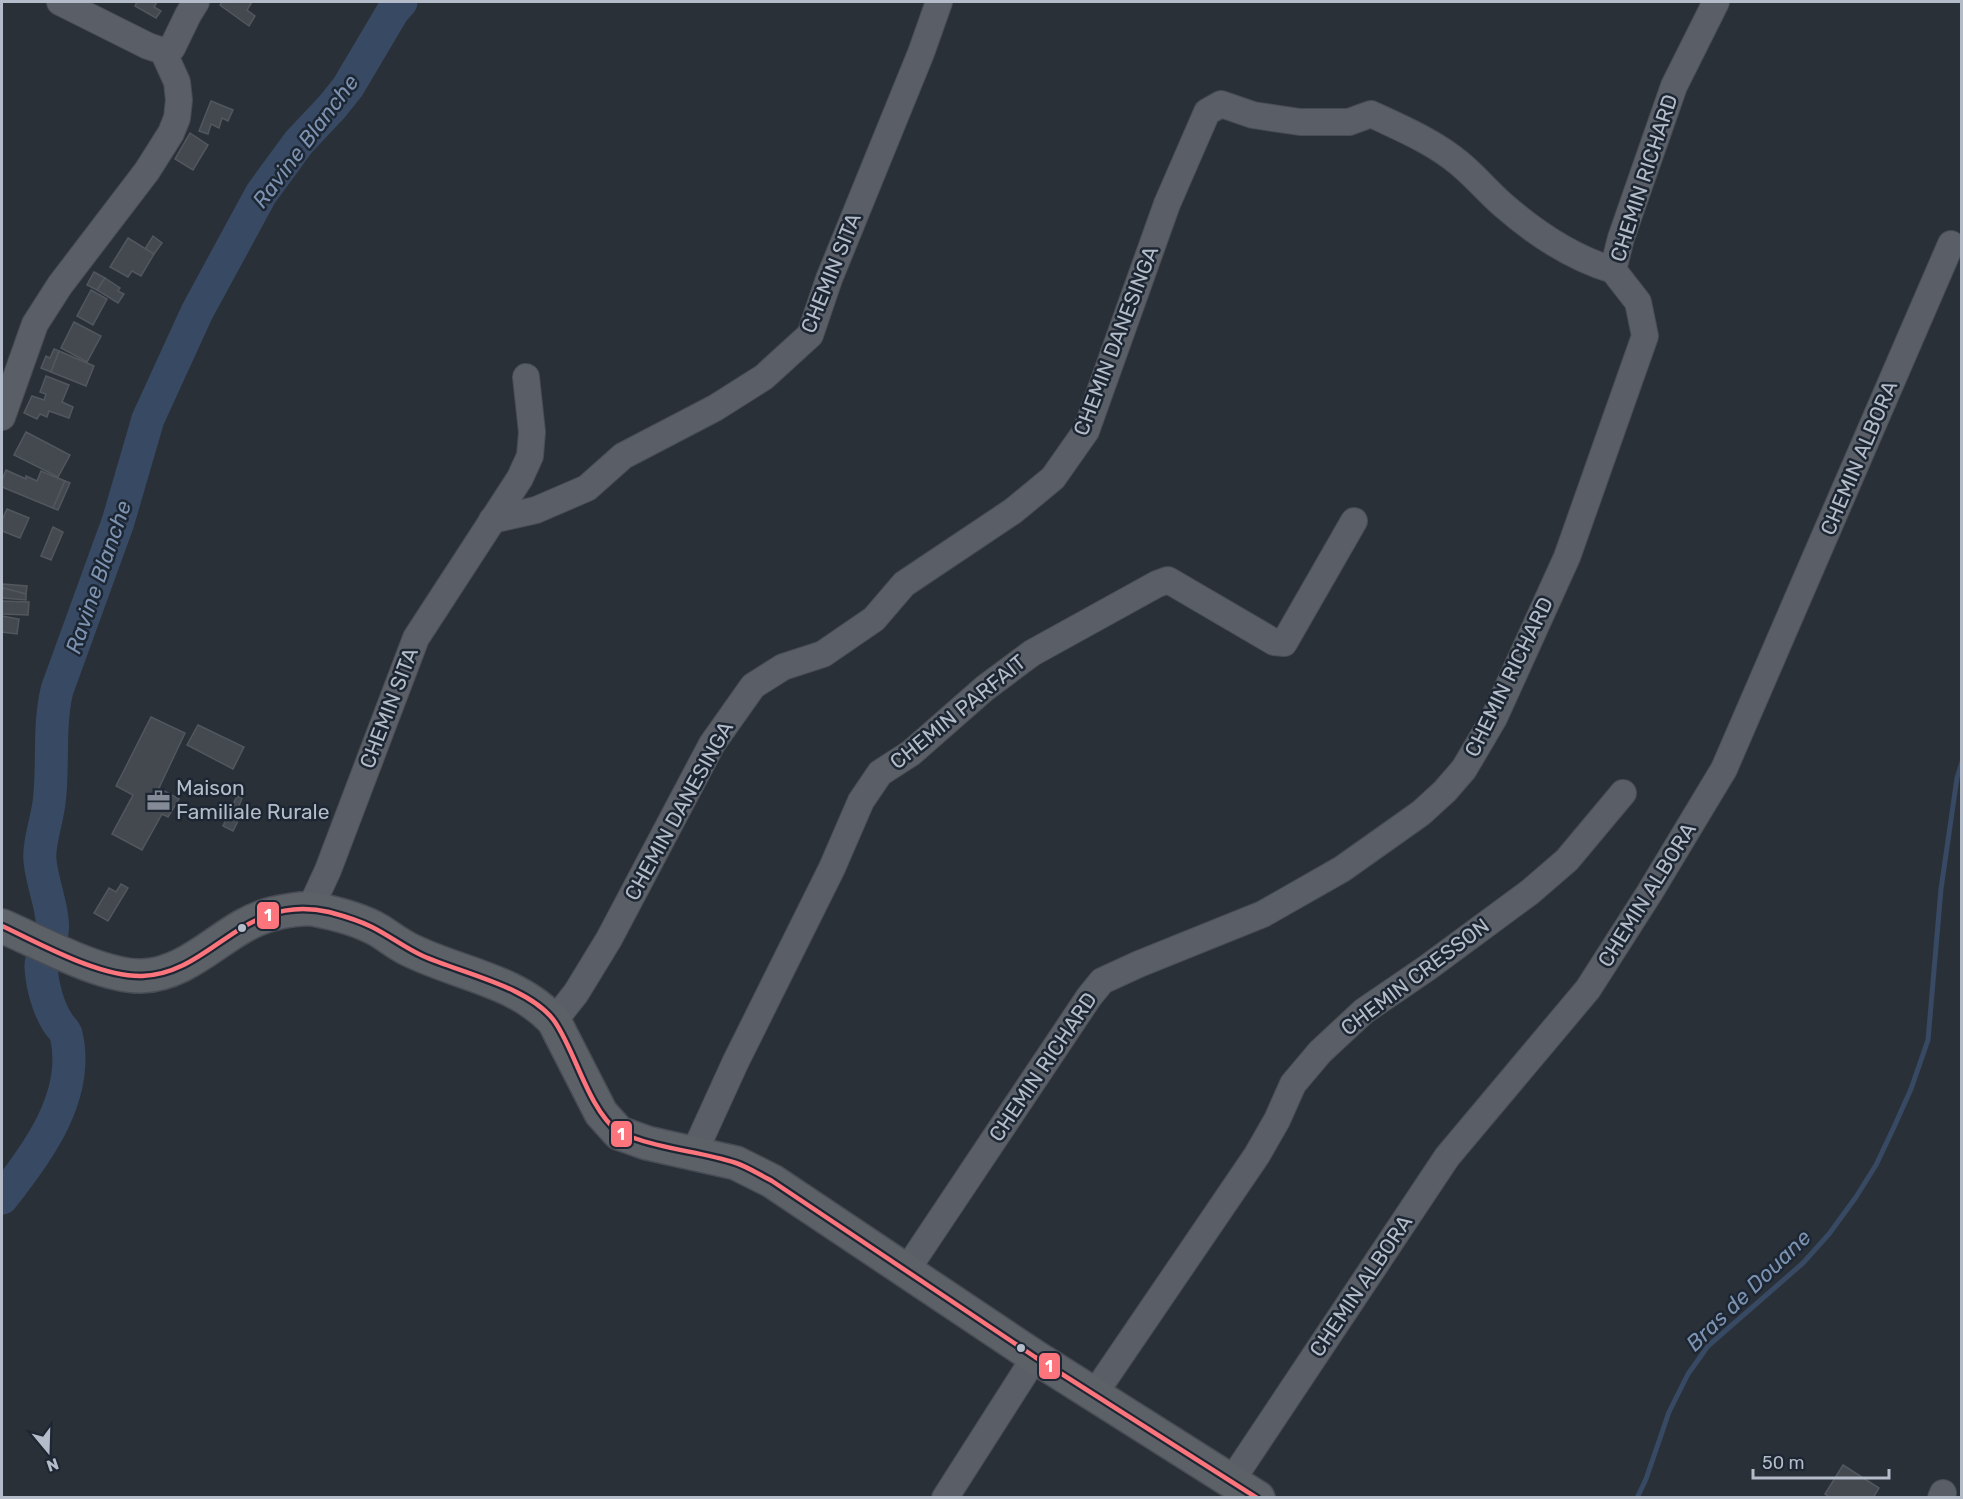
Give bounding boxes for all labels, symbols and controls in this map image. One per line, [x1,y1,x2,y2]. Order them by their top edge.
water label: Ravine Blanche [246,69,364,213]
street label: CHEMIN RICHARD [1605,91,1682,265]
street label: CHEMIN SITA [795,209,866,337]
street label: CHEMIN DANESINGA [1068,243,1163,439]
street label: CHEMIN ALBORA [1815,377,1902,539]
water label: Ravine Blanche [60,497,137,657]
street label: CHEMIN RICHARD [1459,593,1558,761]
street label: CHEMIN SITA [354,644,423,772]
street label: CHEMIN PARFAIT [885,649,1031,774]
street label: CHEMIN DANESINGA [619,717,738,905]
place label: Maison Familiale Rurale [176,775,329,824]
office icon: Maison Familiale Rurale [145,787,171,813]
street label: CHEMIN ALBORA [1592,818,1701,971]
line badge: 1 [256,901,280,930]
text: 1 [264,906,272,925]
street label: CHEMIN CRESSON [1336,913,1494,1041]
unlabelled marker [236,922,248,934]
street label: CHEMIN RICHARD [983,987,1102,1146]
line badge: 1 [610,1120,633,1148]
text: 1 [617,1125,625,1144]
street label: CHEMIN ALBORA [1304,1210,1417,1361]
water label: Bras de Douane [1680,1224,1816,1357]
unlabelled marker [1015,1342,1027,1354]
line badge: 1 [1038,1352,1061,1380]
text: 1 [1045,1357,1053,1376]
north arrow [18,1421,78,1481]
scale bar [1753,1442,1890,1480]
text: 50 m [1762,1452,1805,1474]
text: N [44,1454,61,1476]

